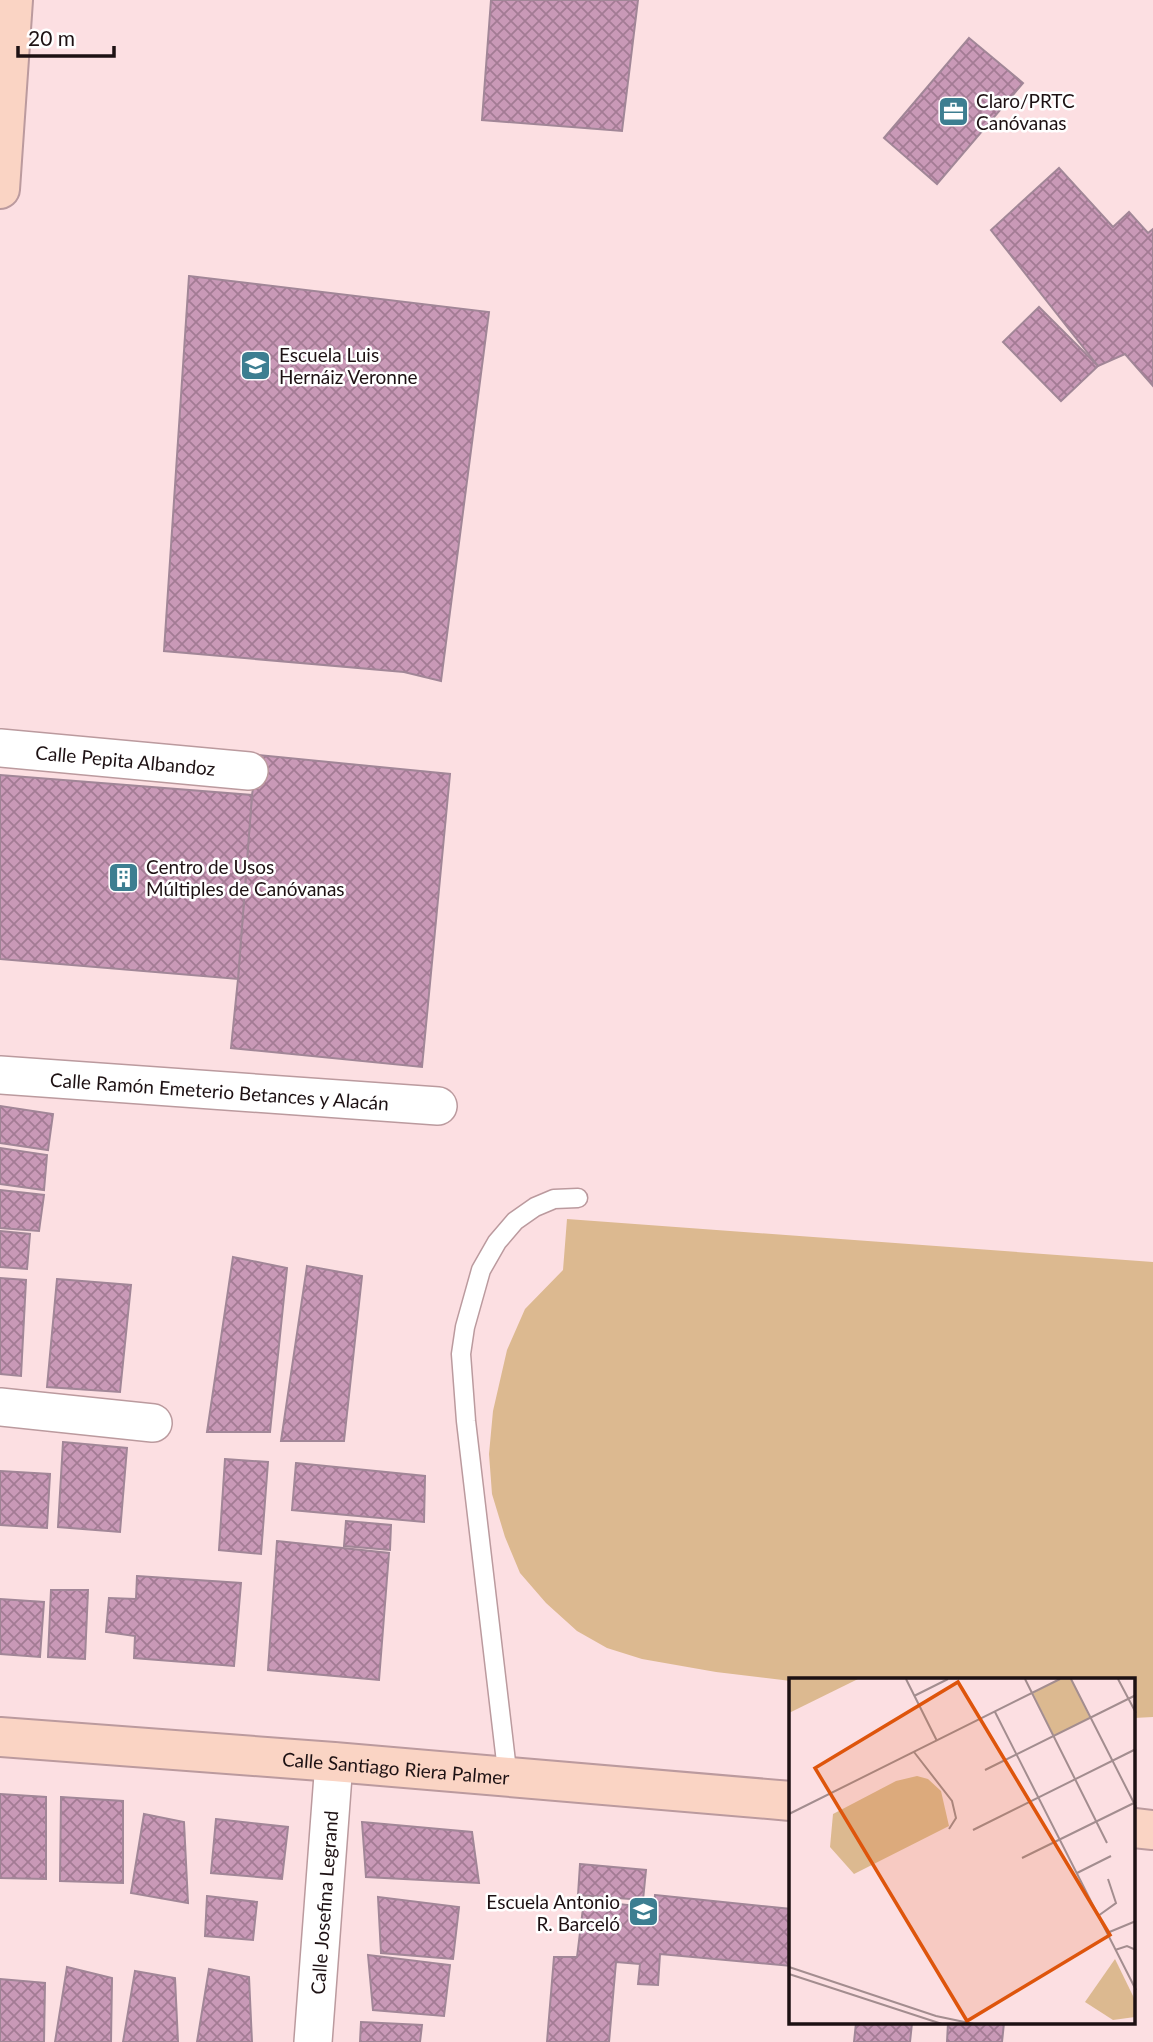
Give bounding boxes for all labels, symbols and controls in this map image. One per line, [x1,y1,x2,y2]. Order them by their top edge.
scale bar [18,14,114,58]
text: 20 m [28,25,75,50]
place label: Claro/PRTC Canóvanas [976,89,1075,134]
office icon: Claro/PRTC Canóvanas [936,94,970,128]
place label: Escuela Luis Hernáiz Veronne [279,343,418,388]
school or university icon: Escuela Luis Hernáiz Veronne [239,348,273,382]
street label: Calle Pepita Albandoz [35,740,216,779]
place label: Centro de Usos Múltiples de Canóvanas [146,855,345,900]
building icon: Centro de Usos Múltiples de Canóvanas [106,860,140,894]
street label: Calle Ramón Emeterio Betances y Alacán [49,1067,390,1114]
inset map [789,1678,1136,2024]
street label: Calle Santiago Riera Palmer [281,1747,510,1788]
street label: Calle Josefina Legrand [305,1810,342,1995]
place label: Escuela Antonio R. Barceló [486,1890,620,1935]
school or university icon: Escuela Antonio R. Barceló [626,1895,660,1929]

